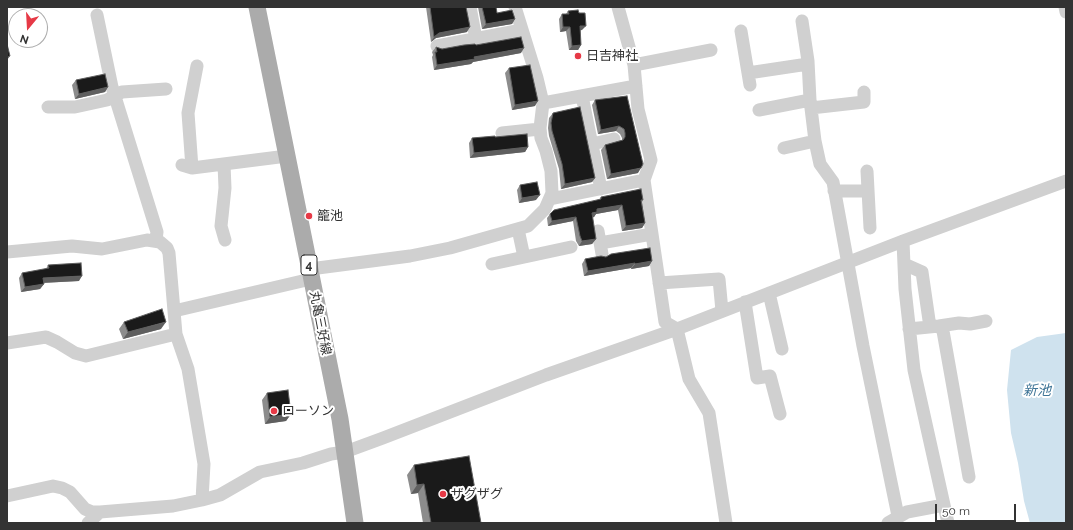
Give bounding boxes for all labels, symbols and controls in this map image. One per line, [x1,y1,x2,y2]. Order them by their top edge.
north arrow [8,8,48,48]
text: N [18,31,30,46]
place label: 日吉神社 [586,48,638,64]
marker: 日吉神社 [573,51,583,61]
place label: 籠池 [317,208,343,224]
marker: 籠池 [304,211,314,221]
road number: 4 [301,255,317,275]
street label: 丸亀三好線 [306,290,334,356]
water label: 新池 [1023,383,1051,399]
place label: ローソン [282,403,334,419]
marker: ローソン [269,406,279,416]
place label: ザグザグ [451,486,503,502]
marker: ザグザグ [438,489,448,499]
scale bar [937,496,1018,522]
text: 50 m [942,504,970,518]

